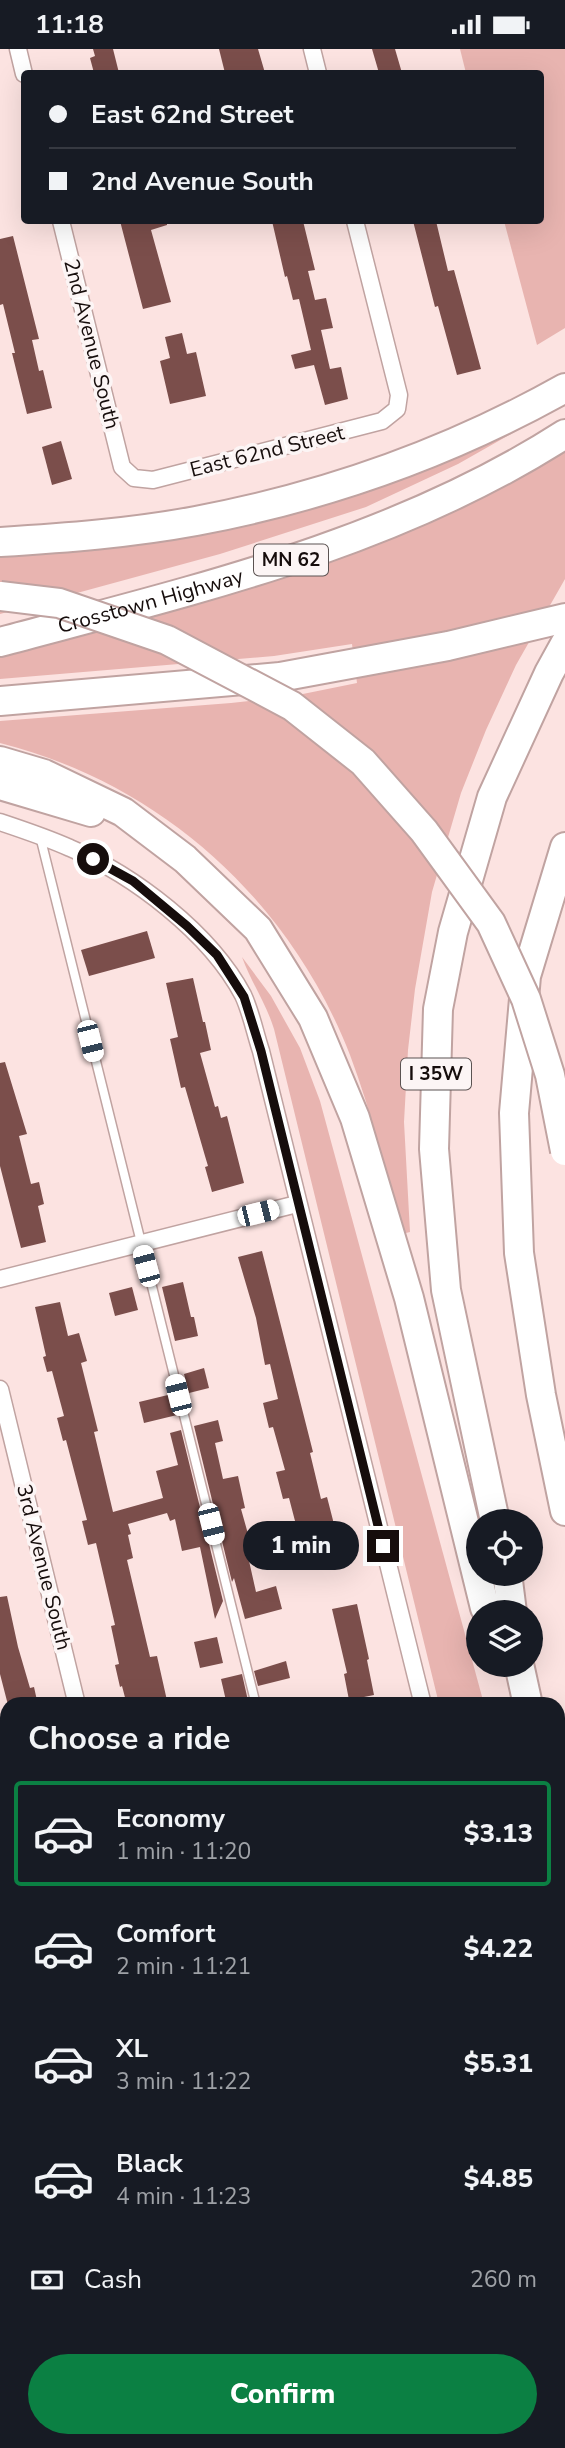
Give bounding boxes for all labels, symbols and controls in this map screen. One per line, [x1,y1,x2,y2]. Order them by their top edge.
text: 11:18 [35,7,104,42]
text: East 62nd Street [91,97,294,132]
text: 2nd Avenue South [91,164,314,199]
street label: 2nd Avenue South [57,256,127,432]
street label: East 62nd Street [187,418,348,484]
road number: MN 62 [254,545,328,575]
street label: Crosstown Highway [55,562,247,640]
route start [77,843,109,875]
car [75,1018,106,1064]
road number: I 35W [401,1058,471,1089]
car [236,1198,281,1228]
car [131,1243,162,1289]
car [163,1372,194,1418]
street label: 3rd Avenue South [10,1481,78,1653]
car [196,1501,227,1547]
map controls [466,1509,543,1677]
button: locate [466,1509,543,1586]
callout: 1 min [243,1521,358,1571]
text: 1 min [271,1530,331,1561]
route end [367,1530,399,1562]
button: layers [466,1600,543,1677]
text: Choose a ride [28,1717,230,1760]
text: Economy [116,1801,225,1836]
icon: car [32,1802,95,1865]
text: $3.13 [464,1816,533,1851]
text: 1 min · 11:20 [116,1836,251,1867]
text: Comfort [116,1916,216,1951]
icon: car [32,1917,95,1980]
text: $4.22 [464,1931,533,1966]
text: 2 min · 11:21 [116,1951,251,1982]
text: XL [116,2031,148,2066]
icon: car [32,2032,95,2095]
text: $5.31 [464,2046,533,2081]
text: 3 min · 11:22 [116,2066,251,2097]
text: Black [116,2146,183,2181]
icon: car [32,2147,95,2210]
text: $4.85 [464,2161,533,2196]
text: 4 min · 11:23 [116,2181,251,2212]
icon: cash [28,2261,66,2299]
text: Cash [84,2262,142,2297]
text: 260 m [470,2264,537,2295]
button: Confirm [28,2354,537,2434]

